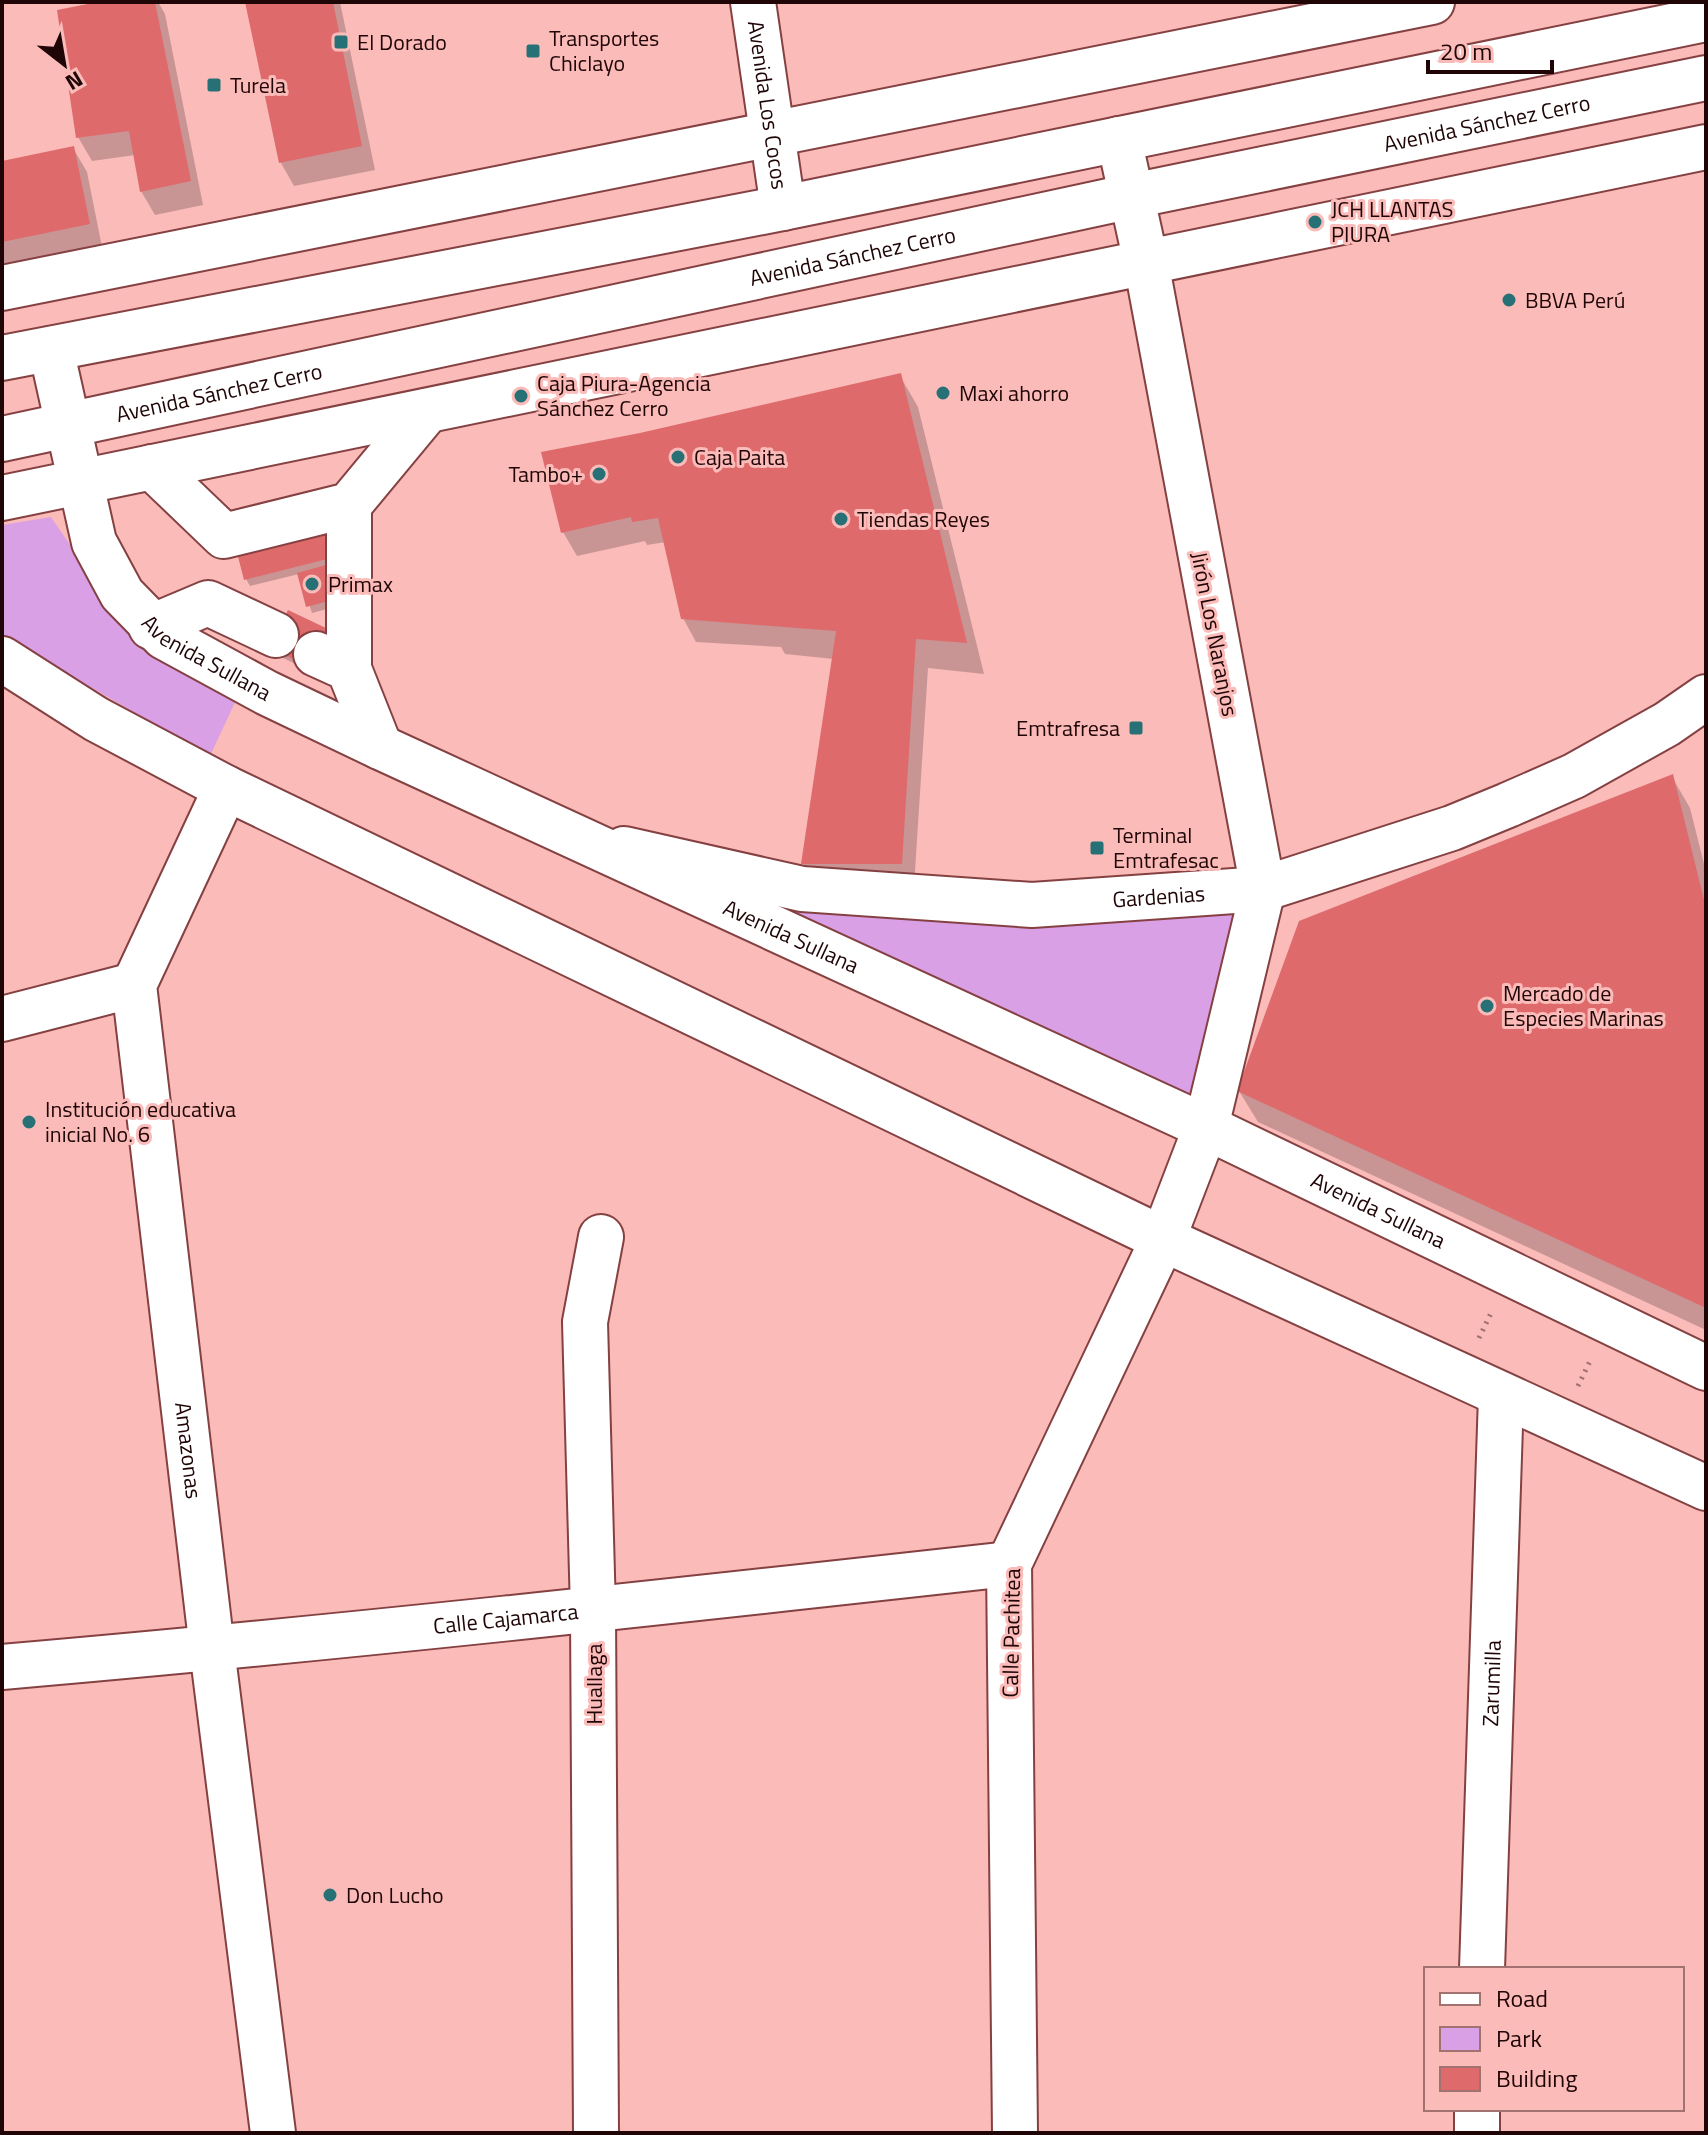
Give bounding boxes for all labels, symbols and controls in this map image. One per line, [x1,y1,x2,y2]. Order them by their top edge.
street label: Avenida Los Cocos [739,18,797,192]
place label: Transportes Chiclayo [549,21,659,80]
north arrow [24,24,104,104]
scale bar [1428,24,1552,74]
place label: El Dorado [357,25,447,59]
marker: El Dorado [332,33,350,51]
text: 20 m [1440,33,1492,69]
marker: Transportes Chiclayo [524,42,542,60]
text: N [59,63,90,100]
place label: Turela [230,68,286,102]
marker: Turela [205,76,223,94]
street label: Avenida Sánchez Cerro [1380,85,1593,161]
place label: JCH LLANTAS PIURA [1331,192,1454,251]
marker: JCH LLANTAS PIURA [1306,213,1324,231]
street label: Avenida Sánchez Cerro [746,217,959,295]
place label: BBVA Perú [1525,283,1625,317]
marker: BBVA Perú [1500,291,1518,309]
street label: Avenida Sánchez Cerro [113,354,325,431]
place label: Caja Piura-Agencia Sánchez Cerro [537,366,711,425]
place label: Maxi ahorro [959,376,1069,410]
marker: Maxi ahorro [934,384,952,402]
marker: Caja Piura-Agencia Sánchez Cerro [512,387,530,405]
place label: Caja Paita [694,440,785,474]
marker: Caja Paita [669,448,687,466]
place label: Tambo+ [508,457,583,491]
marker: Tambo+ [590,465,608,483]
place label: Tiendas Reyes [857,502,990,536]
marker: Tiendas Reyes [832,510,850,528]
street label: Jirón Los Naranjos [1182,549,1248,719]
place label: Primax [328,567,393,601]
marker: Primax [303,575,321,593]
street label: Avenida Sullana [134,607,278,709]
place label: Emtrafresa [1016,711,1120,745]
marker: Emtrafresa [1127,719,1145,737]
place label: Terminal Emtrafesac [1113,818,1219,877]
marker: Terminal Emtrafesac [1088,839,1106,857]
street label: Gardenias [1111,876,1206,916]
street label: Avenida Sullana [718,890,865,982]
place label: Mercado de Especies Marinas [1503,976,1664,1035]
marker: Mercado de Especies Marinas [1478,997,1496,1015]
place label: Institución educativa inicial No. 6 [45,1092,236,1151]
marker: Institución educativa inicial No. 6 [20,1113,38,1131]
street label: Avenida Sullana [1305,1163,1452,1257]
street label: Amazonas [166,1400,211,1501]
street label: Calle Pachitea [993,1568,1029,1698]
street label: Calle Cajamarca [432,1594,580,1643]
street label: Zarumilla [1473,1639,1510,1727]
street label: Huallaga [577,1643,611,1725]
place label: Don Lucho [346,1878,444,1912]
marker: Don Lucho [321,1886,339,1904]
legend [1424,1967,1684,2111]
text: Road [1496,1980,1548,2016]
text: Park [1496,2020,1542,2056]
text: Building [1496,2060,1578,2096]

